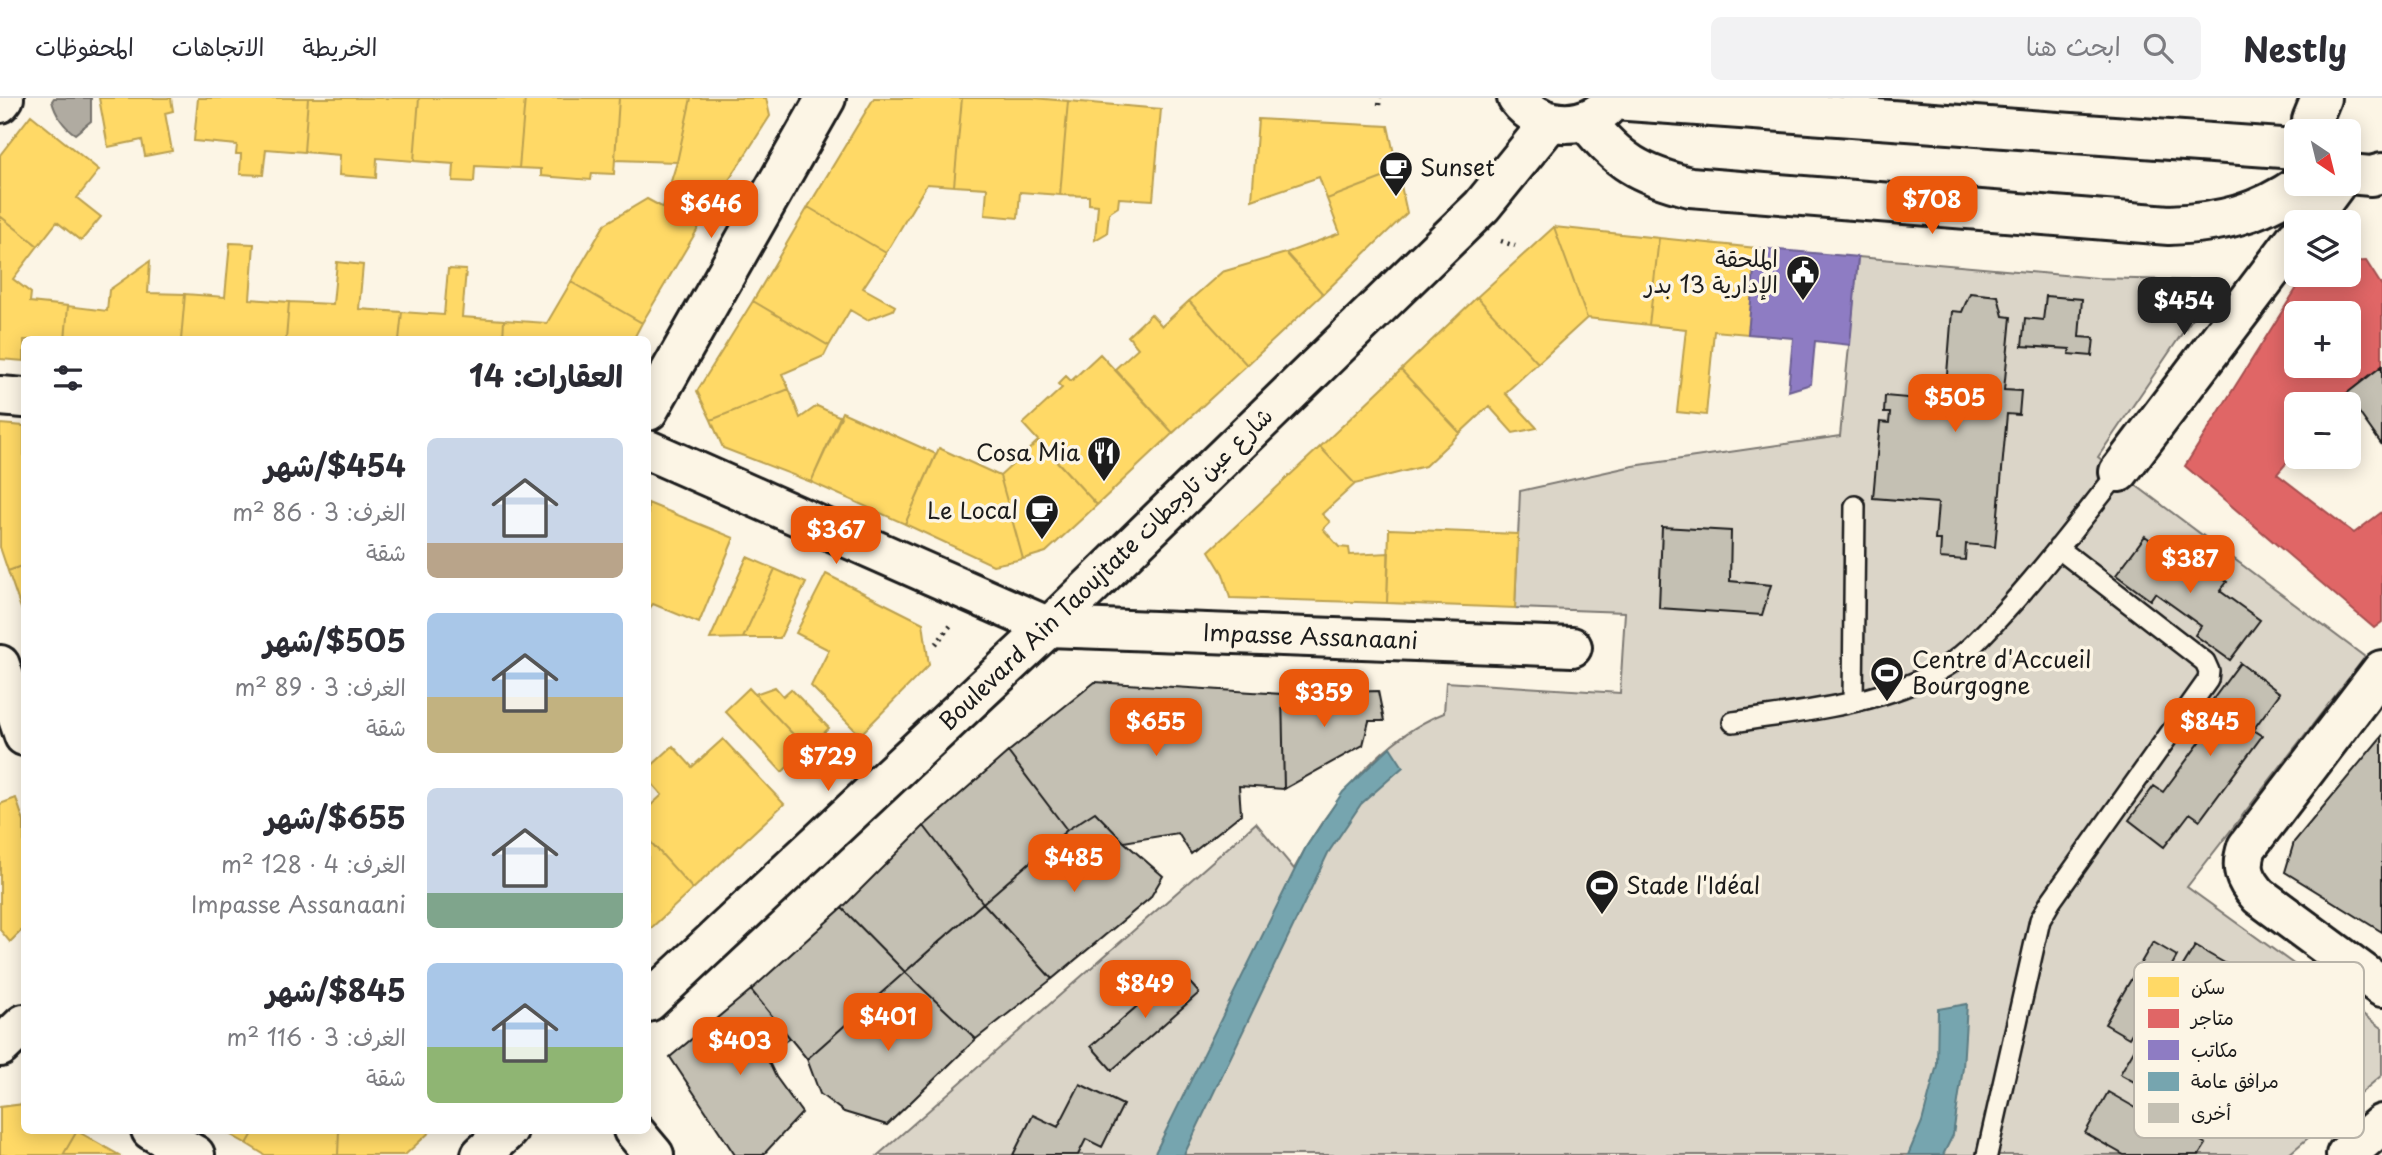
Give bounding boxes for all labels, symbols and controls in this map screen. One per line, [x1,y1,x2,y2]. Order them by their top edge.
search box [1711,17,2201,80]
text: Nestly [2243,23,2347,73]
text: ابحث هنا [2026,26,2121,65]
text: المحفوظات [35,28,134,64]
text: الاتجاهات [172,28,265,64]
text: الخريطة [303,28,377,64]
icon: search [2139,29,2177,67]
north arrow [2284,119,2361,196]
map controls [2284,119,2361,469]
cafe icon: Sunset [1377,149,1415,198]
place label: Sunset [1420,149,1495,184]
pin: $708 [1891,176,1973,236]
pin: $646 [670,180,752,240]
text: $708 [1902,181,1962,216]
text: $646 [680,185,742,220]
button: layers [2284,210,2361,287]
place label: الملحقة الإدارية 13 بدر [1643,240,1778,301]
public building icon: الملحقة الإدارية 13 بدر [1784,253,1822,302]
pin: $454 [2143,278,2225,337]
text: $454 [2154,282,2214,317]
button: + [2284,301,2361,378]
text: العقارات: 14 [469,352,623,397]
icon: filters [49,359,87,397]
pin: $505 [1914,374,1996,434]
text: $505 [1924,379,1986,414]
button: − [2284,392,2361,469]
street label: Boulevard Ain Taoujtate شارع عين تاوجطات [930,398,1280,738]
place label: Cosa Mia [976,434,1080,469]
restaurant icon: Cosa Mia [1085,434,1123,483]
text: $454/شهر [265,442,406,487]
icon: home [483,466,567,550]
place label: Le Local [927,492,1018,527]
cafe icon: Le Local [1023,492,1061,541]
text: الغرف: 3 · 86 m² [232,494,406,529]
pin: $367 [795,506,877,566]
text: $367 [807,511,865,546]
text: شقة [366,534,406,569]
pin: $387 [2149,536,2231,595]
text: $387 [2162,540,2218,575]
street label: Impasse Assanaani [1202,614,1419,657]
text: $505/شهر [263,617,406,662]
icon: home [483,641,567,725]
place label: Centre d'Accueil Bourgogne [1912,641,2091,702]
sports icon: Centre d'Accueil Bourgogne [1868,654,1906,703]
text: الغرف: 3 · 89 m² [234,669,406,704]
pin: $359 [1283,670,1365,729]
text: $359 [1295,674,1353,709]
pin: $655 [1115,698,1197,758]
pin: $845 [2169,698,2251,758]
text: $655 [1126,703,1186,738]
text: $845 [2180,703,2240,738]
text: شقة [366,709,406,744]
pin: $729 [787,734,869,793]
text: $729 [799,738,857,773]
text: $655/شهر [265,794,406,839]
icon: home [483,816,567,900]
pin: $485 [1033,834,1115,894]
text: $485 [1044,839,1104,874]
text: الغرف: 4 · 128 m² [221,846,406,881]
sports icon: Stade l'Idéal [1583,867,1621,916]
place label: Stade l'Idéal [1626,867,1760,902]
text: Impasse Assanaani [191,886,406,921]
pin: $849 [1104,960,1186,1020]
legend [2134,962,2364,1138]
text: $849 [1116,965,1174,1000]
text: $845/شهر [266,967,406,1012]
text: سكن [2191,972,2225,1000]
icon: home [483,991,567,1075]
pin: $401 [847,993,929,1053]
text: $401 [859,998,917,1033]
text: متاجر [2189,1003,2234,1031]
pin: $403 [699,1018,781,1077]
text: الغرف: 3 · 116 m² [227,1019,406,1054]
text: $403 [709,1022,771,1057]
text: مكاتب [2191,1035,2238,1063]
text: شقة [366,1059,406,1094]
text: مرافق عامة [2191,1066,2279,1094]
text: أخرى [2191,1098,2231,1126]

